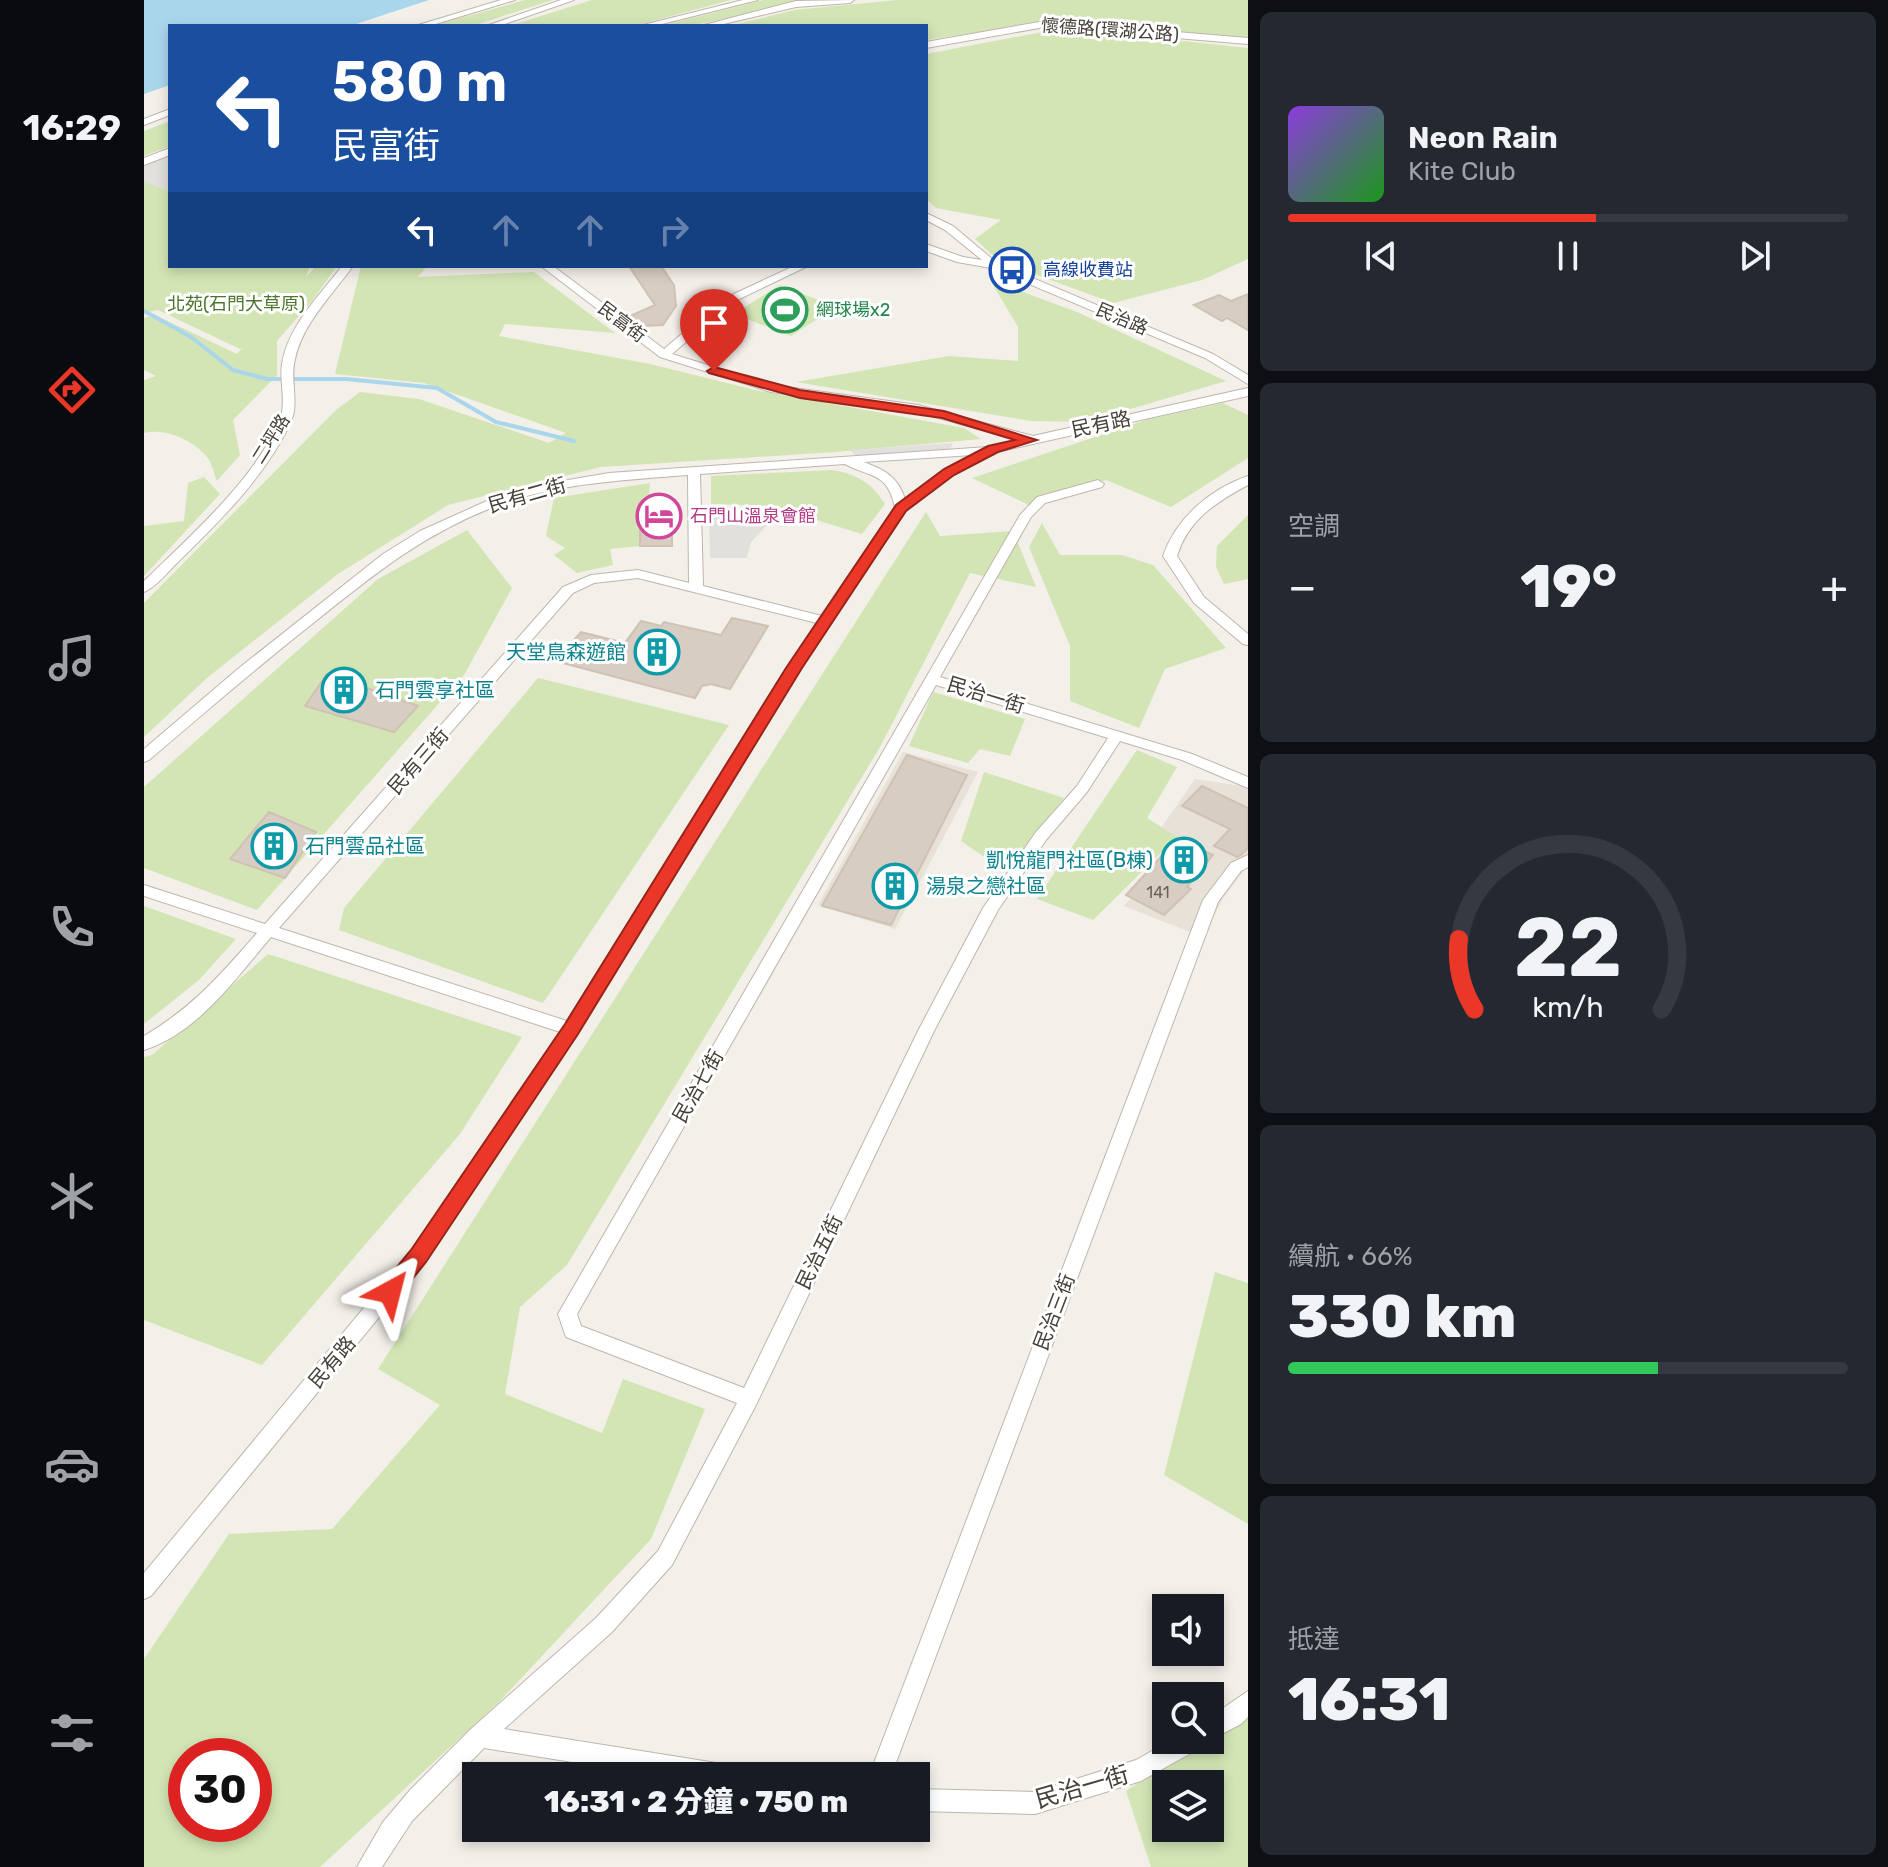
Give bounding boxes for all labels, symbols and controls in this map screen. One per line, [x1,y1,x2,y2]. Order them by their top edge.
street label: 懷德路(環湖公路) [1040,14,1180,46]
text: 580 m [332,49,507,115]
icon: left [200,56,304,160]
text: 16:29 [23,106,121,149]
text: Neon Rain [1408,120,1558,156]
text: 民富街 [332,124,440,167]
text: Kite Club [1408,156,1516,187]
icon: left [400,208,444,252]
icon: ahead [484,208,528,252]
icon: ahead [568,208,612,252]
icon: right [652,208,696,252]
icon: previous [1359,234,1403,278]
icon: pause [1546,234,1590,278]
icon: next [1733,234,1777,278]
bus stop icon: 高線收費站 [988,246,1036,294]
place label: 高線收費站 [1043,259,1133,281]
sports icon: 網球場x2 [761,286,809,334]
pin [680,289,748,371]
park label: 北苑(石門大草原) [167,293,305,315]
street label: 民富街 [594,297,650,347]
street label: 民治路 [1093,298,1151,340]
place label: 網球場x2 [816,299,890,321]
icon: arrive [692,301,736,345]
icon: directions [44,362,100,418]
street label: 民有路 [1069,406,1133,442]
street label: 二坪路 [247,410,295,468]
street label: 民有二街 [485,472,569,518]
hotel icon: 石門山溫泉會館 [635,492,683,540]
place label: 石門山溫泉會館 [690,505,816,527]
text: 空調 [1288,511,1340,542]
text: 19° [1520,551,1617,622]
text: − [1288,561,1317,613]
text: + [1821,561,1848,613]
building icon: 天堂鳥森遊館 [633,628,681,676]
icon: music [44,630,100,686]
place label: 天堂鳥森遊館 [506,640,626,664]
building icon: 石門雲享社區 [320,666,368,714]
street label: 民治一街 [944,672,1028,718]
place label: 石門雲享社區 [375,678,495,702]
street label: 民有三街 [383,723,453,799]
building icon: 石門雲品社區 [250,822,298,870]
place label: 石門雲品社區 [305,834,425,858]
building icon: 凱悅龍門社區(B棟) [1160,836,1208,884]
place label: 凱悅龍門社區(B棟) [986,848,1153,872]
building icon: 湯泉之戀社區 [871,862,919,910]
place label: 湯泉之戀社區 [926,874,1046,898]
house number: 141 [1146,883,1170,902]
text: 22 [1514,897,1622,996]
icon: phone [44,899,100,955]
text: km/h [1532,990,1604,1024]
street label: 民治七街 [668,1045,728,1127]
icon: climate [44,1168,100,1224]
street label: 民治五街 [791,1211,847,1293]
text: 續航 · 66% [1288,1241,1412,1272]
position arrow [348,1250,432,1334]
street label: 民治三街 [1028,1270,1080,1354]
text: 330 km [1288,1281,1516,1352]
street label: 民有路 [304,1331,360,1393]
icon: car [44,1436,100,1492]
map controls [1152,1594,1224,1842]
button: sound [1152,1594,1224,1666]
text: 抵達 [1288,1624,1340,1655]
text: 16:31 [1288,1664,1450,1735]
button: search [1152,1682,1224,1754]
icon: filters [44,1705,100,1761]
speed limit sign: 30 [168,1738,272,1842]
street label: 民治一街 [1032,1760,1132,1814]
button: layers [1152,1770,1224,1842]
text: 16:31 · 2 分鐘 · 750 m [544,1784,848,1820]

